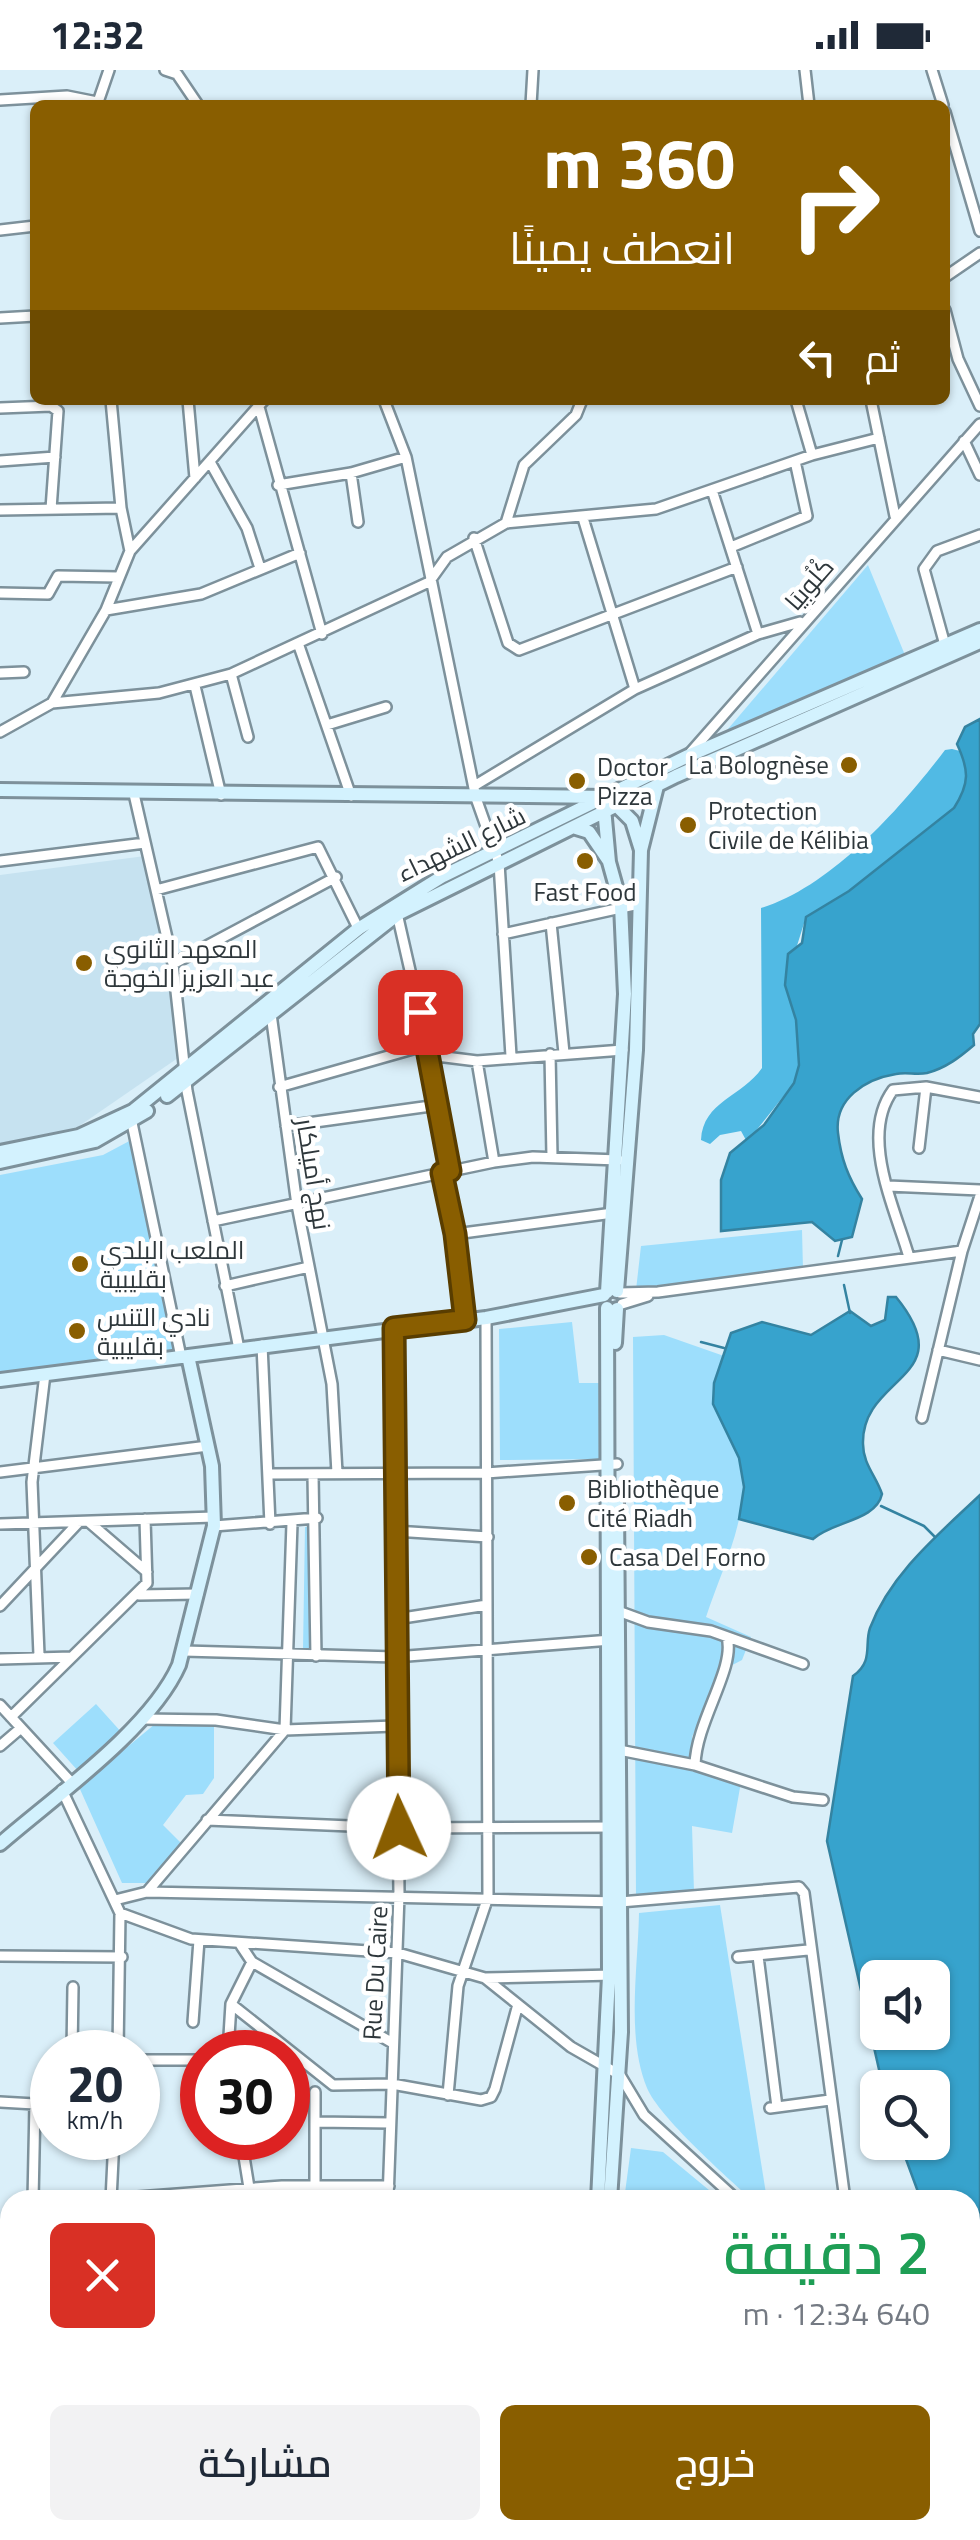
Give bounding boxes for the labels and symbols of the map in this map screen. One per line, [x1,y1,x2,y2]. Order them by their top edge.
street label: كْلُوبِيَا [775,549,843,619]
place label: La Bolognèse [688,746,829,784]
place label: Doctor Pizza [597,748,668,815]
marker: La Bolognèse [838,754,860,776]
marker: Doctor Pizza [566,770,588,792]
place label: Protection Civile de Kélibia [708,792,869,859]
street label: شارع الشهداء [390,796,532,892]
marker: Protection Civile de Kélibia [677,814,699,836]
marker: Fast Food [574,850,596,872]
place label: Fast Food [533,873,637,911]
place label: المعهد الثانوي عبد العزيز الخوجة [104,930,275,997]
marker: المعهد الثانوي عبد العزيز الخوجة [73,952,95,974]
pin [378,970,463,1055]
street label: نهج أميلكار [286,1113,342,1233]
place label: الملعب البلدي بقليبية [100,1231,244,1298]
marker: الملعب البلدي بقليبية [69,1253,91,1275]
place label: نادي التنس بقليبية [97,1298,211,1365]
marker: نادي التنس بقليبية [66,1320,88,1342]
place label: Bibliothèque Cité Riadh [587,1470,719,1537]
marker: Bibliothèque Cité Riadh [556,1492,578,1514]
place label: Casa Del Forno [609,1538,766,1576]
marker: Casa Del Forno [578,1546,600,1568]
position arrow [347,1776,451,1880]
street label: Rue Du Caire [353,1905,397,2041]
speed limit sign: 30 [180,2030,310,2160]

